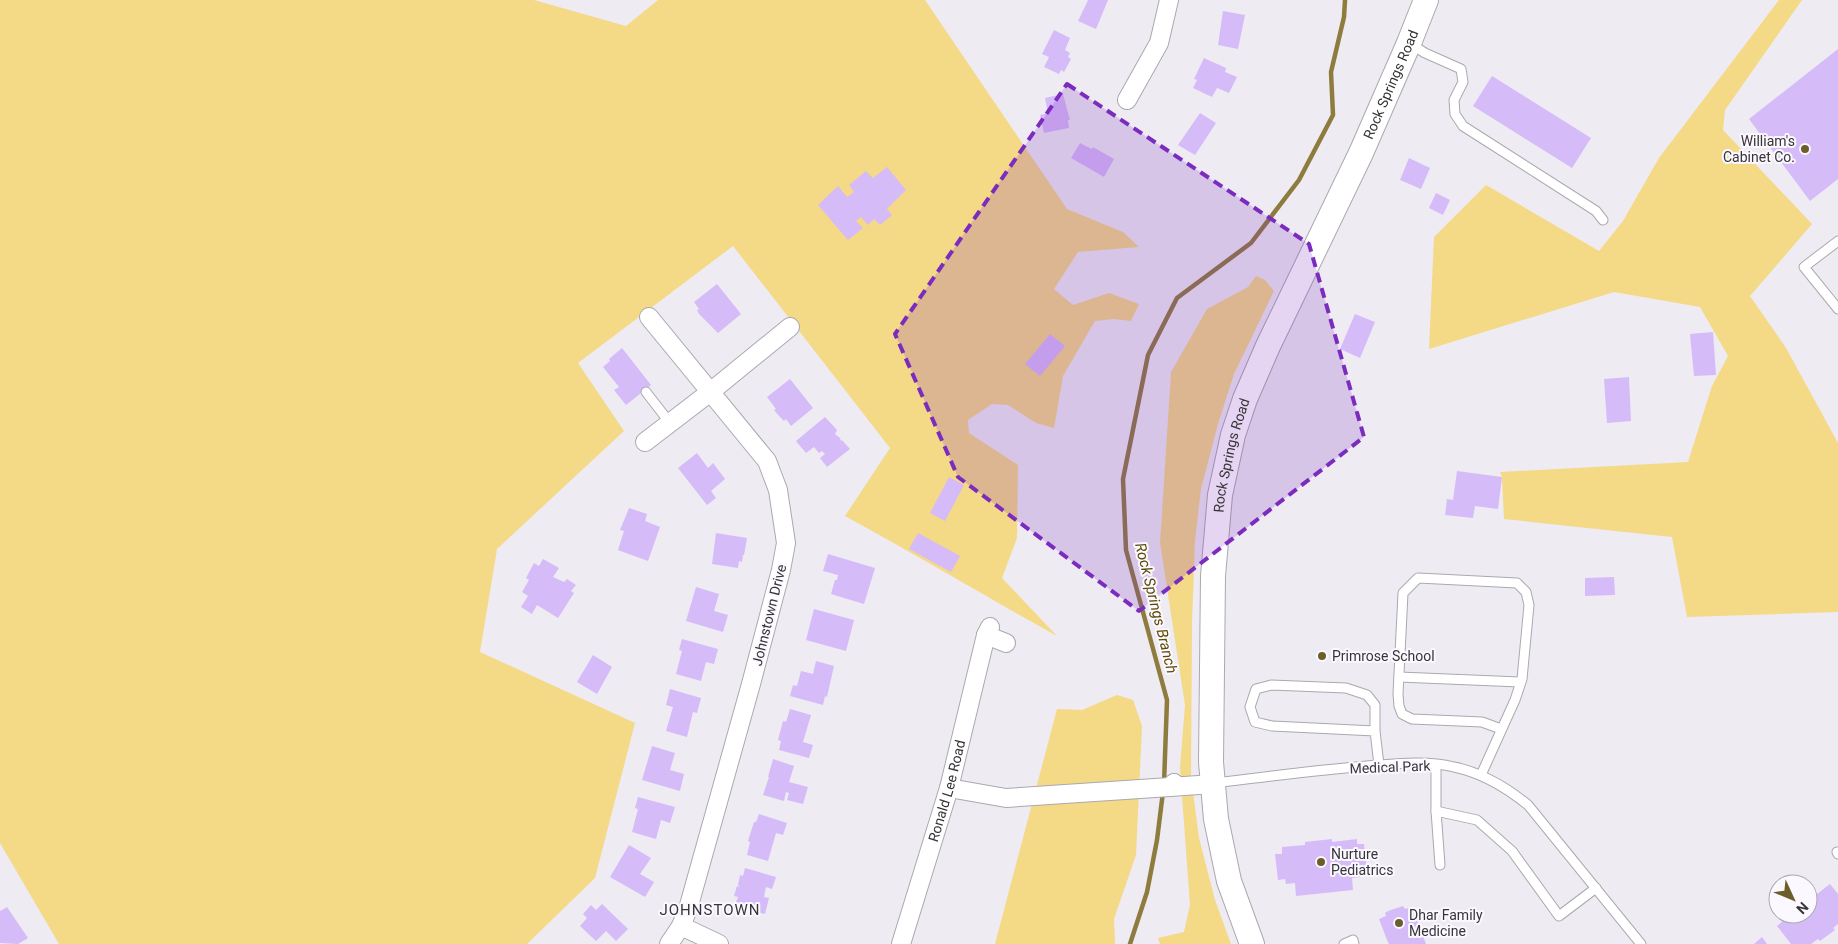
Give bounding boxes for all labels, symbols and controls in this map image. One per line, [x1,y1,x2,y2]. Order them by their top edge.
street label: Rock Springs Road [1360,28,1421,142]
place label: William's Cabinet Co. [1723,133,1795,165]
marker: William's Cabinet Co. [1799,143,1811,155]
street label: Rock Springs Road [1211,396,1253,513]
water label: Rock Springs Branch [1131,541,1181,675]
street label: Johnstown Drive [749,563,789,667]
place label: Primrose School [1332,648,1435,664]
marker: Primrose School [1316,650,1328,662]
street label: Ronald Lee Road [925,738,968,844]
street label: Medical Park [1349,758,1432,776]
place label: Nurture Pediatrics [1331,846,1393,878]
marker: Nurture Pediatrics [1315,856,1327,868]
north arrow [1768,874,1818,924]
text: N [1793,899,1812,917]
district label: JOHNSTOWN [660,901,760,919]
place label: Dhar Family Medicine [1409,907,1483,939]
marker: Dhar Family Medicine [1393,917,1405,929]

